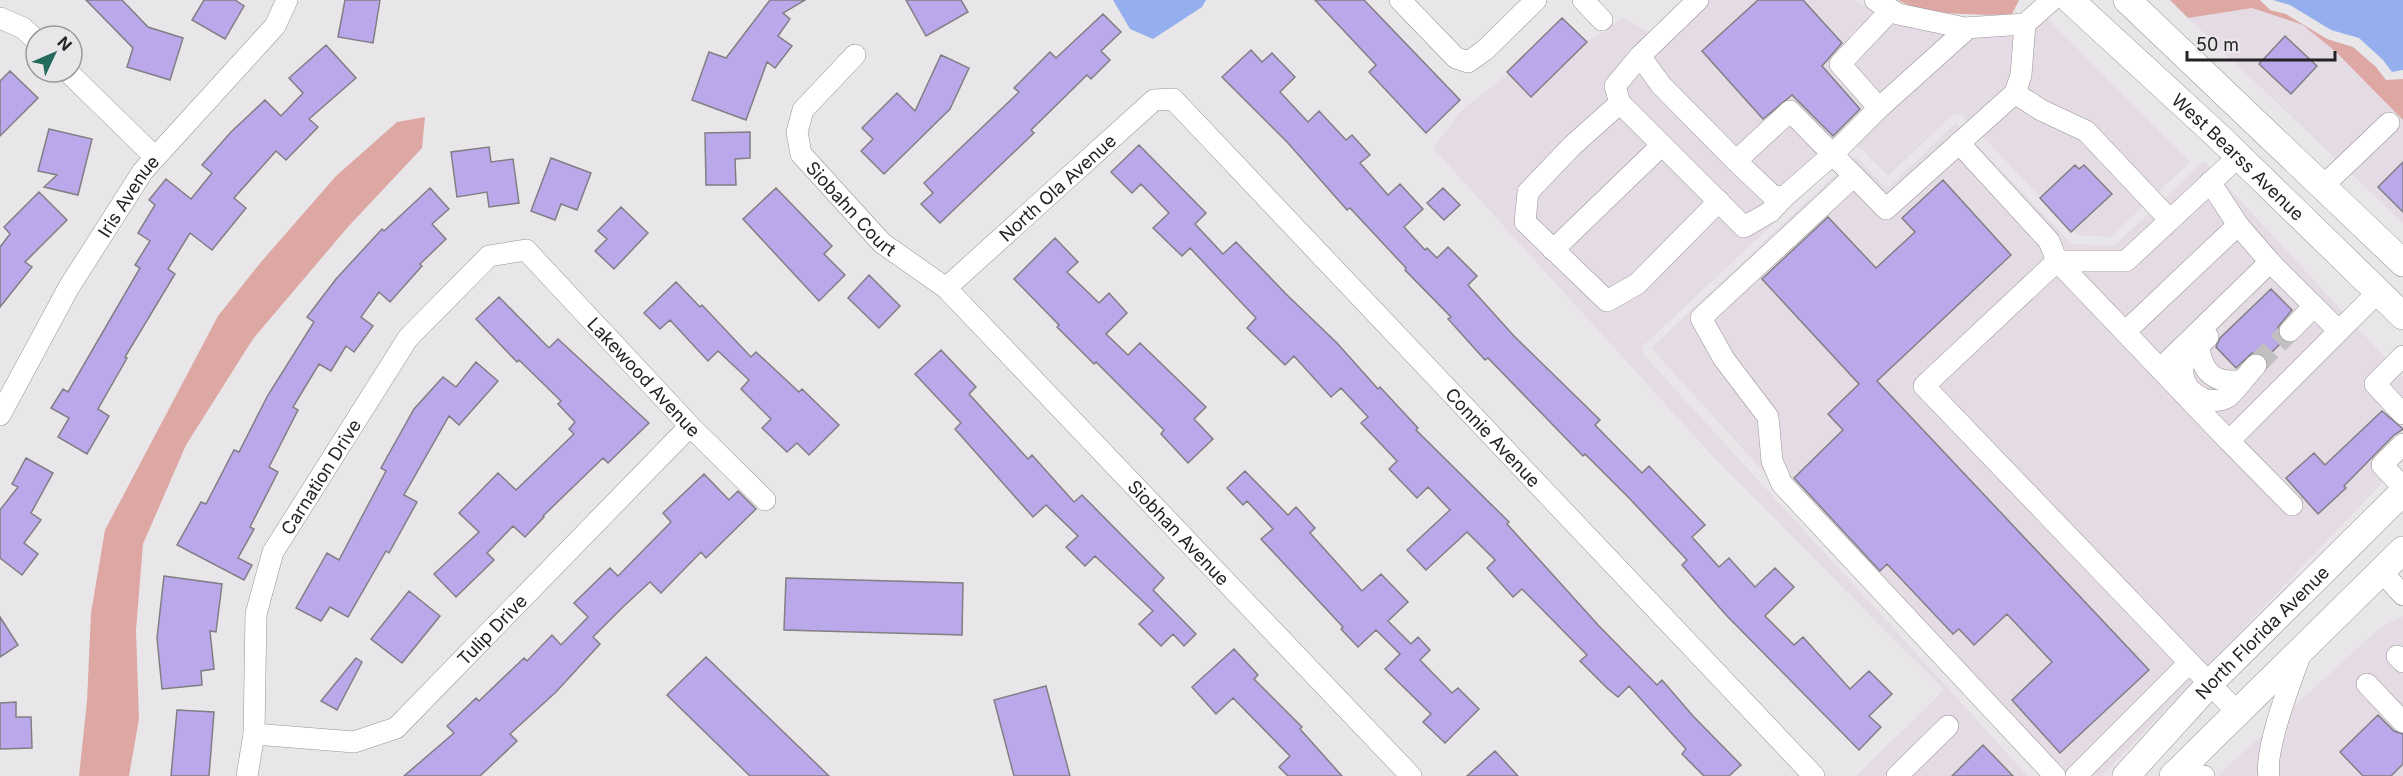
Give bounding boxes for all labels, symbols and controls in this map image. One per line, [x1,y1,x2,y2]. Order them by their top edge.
north arrow [24,24,84,84]
scale bar [2187,24,2336,62]
text: N [53,32,76,55]
text: 50 m [2196,34,2239,55]
street label: West Bearss Avenue [2168,89,2309,225]
street label: North Ola Avenue [995,129,1120,245]
street label: Iris Avenue [93,151,163,241]
street label: Siobahn Court [802,157,900,260]
street label: Lakewood Avenue [584,313,705,441]
street label: Connie Avenue [1441,383,1545,491]
street label: Carnation Drive [276,415,365,538]
street label: Siobhan Avenue [1124,475,1234,589]
street label: North Florida Avenue [2191,561,2333,703]
street label: Tulip Drive [453,590,531,669]

